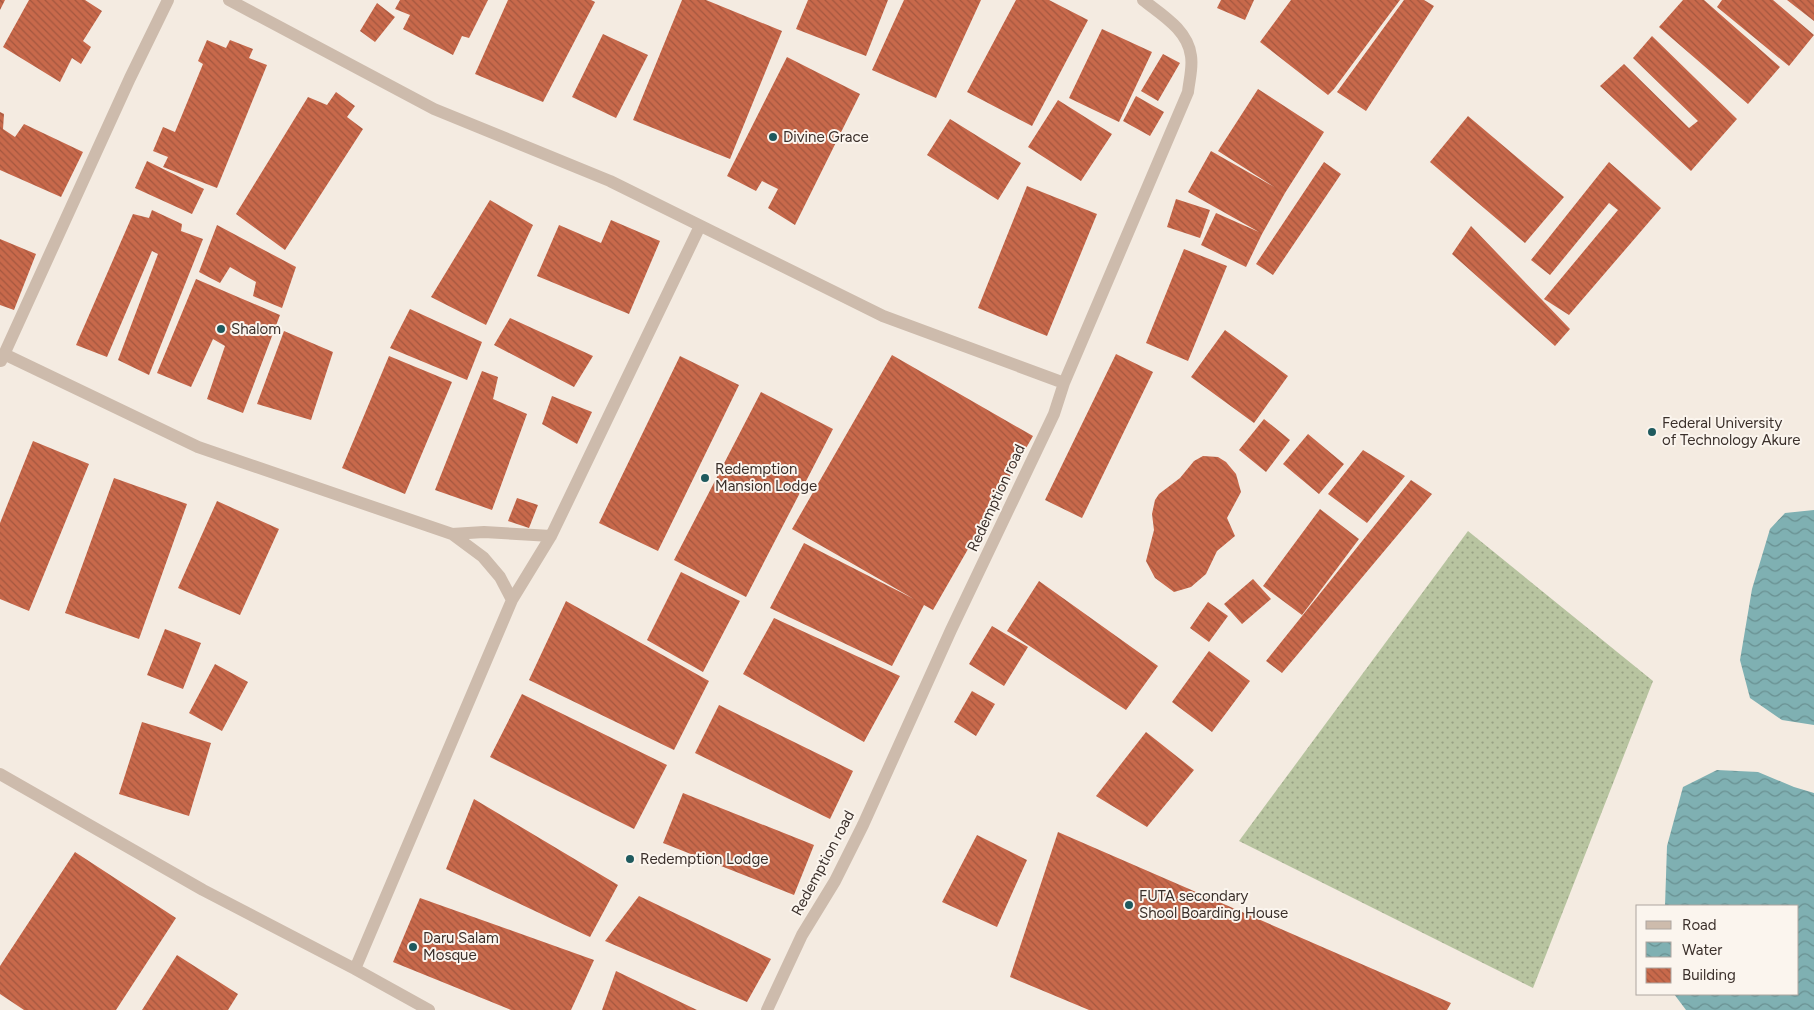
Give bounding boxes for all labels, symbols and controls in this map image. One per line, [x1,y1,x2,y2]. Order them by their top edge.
place label: Divine Grace [783,128,869,146]
marker: Divine Grace [767,131,779,143]
place label: Shalom [231,320,281,338]
marker: Shalom [215,323,227,335]
place label: Federal University of Technology Akure [1662,414,1801,449]
marker: Federal University of Technology Akure [1646,426,1658,438]
street label: Redemption road [963,441,1029,555]
place label: Redemption Mansion Lodge [715,460,817,495]
marker: Redemption Mansion Lodge [699,472,711,484]
street label: Redemption road [788,807,858,919]
place label: Redemption Lodge [640,850,768,868]
marker: Redemption Lodge [624,853,636,865]
place label: FUTA secondary Shool Boarding House [1139,887,1288,922]
marker: FUTA secondary Shool Boarding House [1123,899,1135,911]
legend [1636,905,1799,995]
text: Road [1682,916,1717,934]
place label: Daru Salam Mosque [423,929,499,964]
marker: Daru Salam Mosque [407,941,419,953]
text: Water [1682,941,1722,959]
text: Building [1682,966,1736,984]

